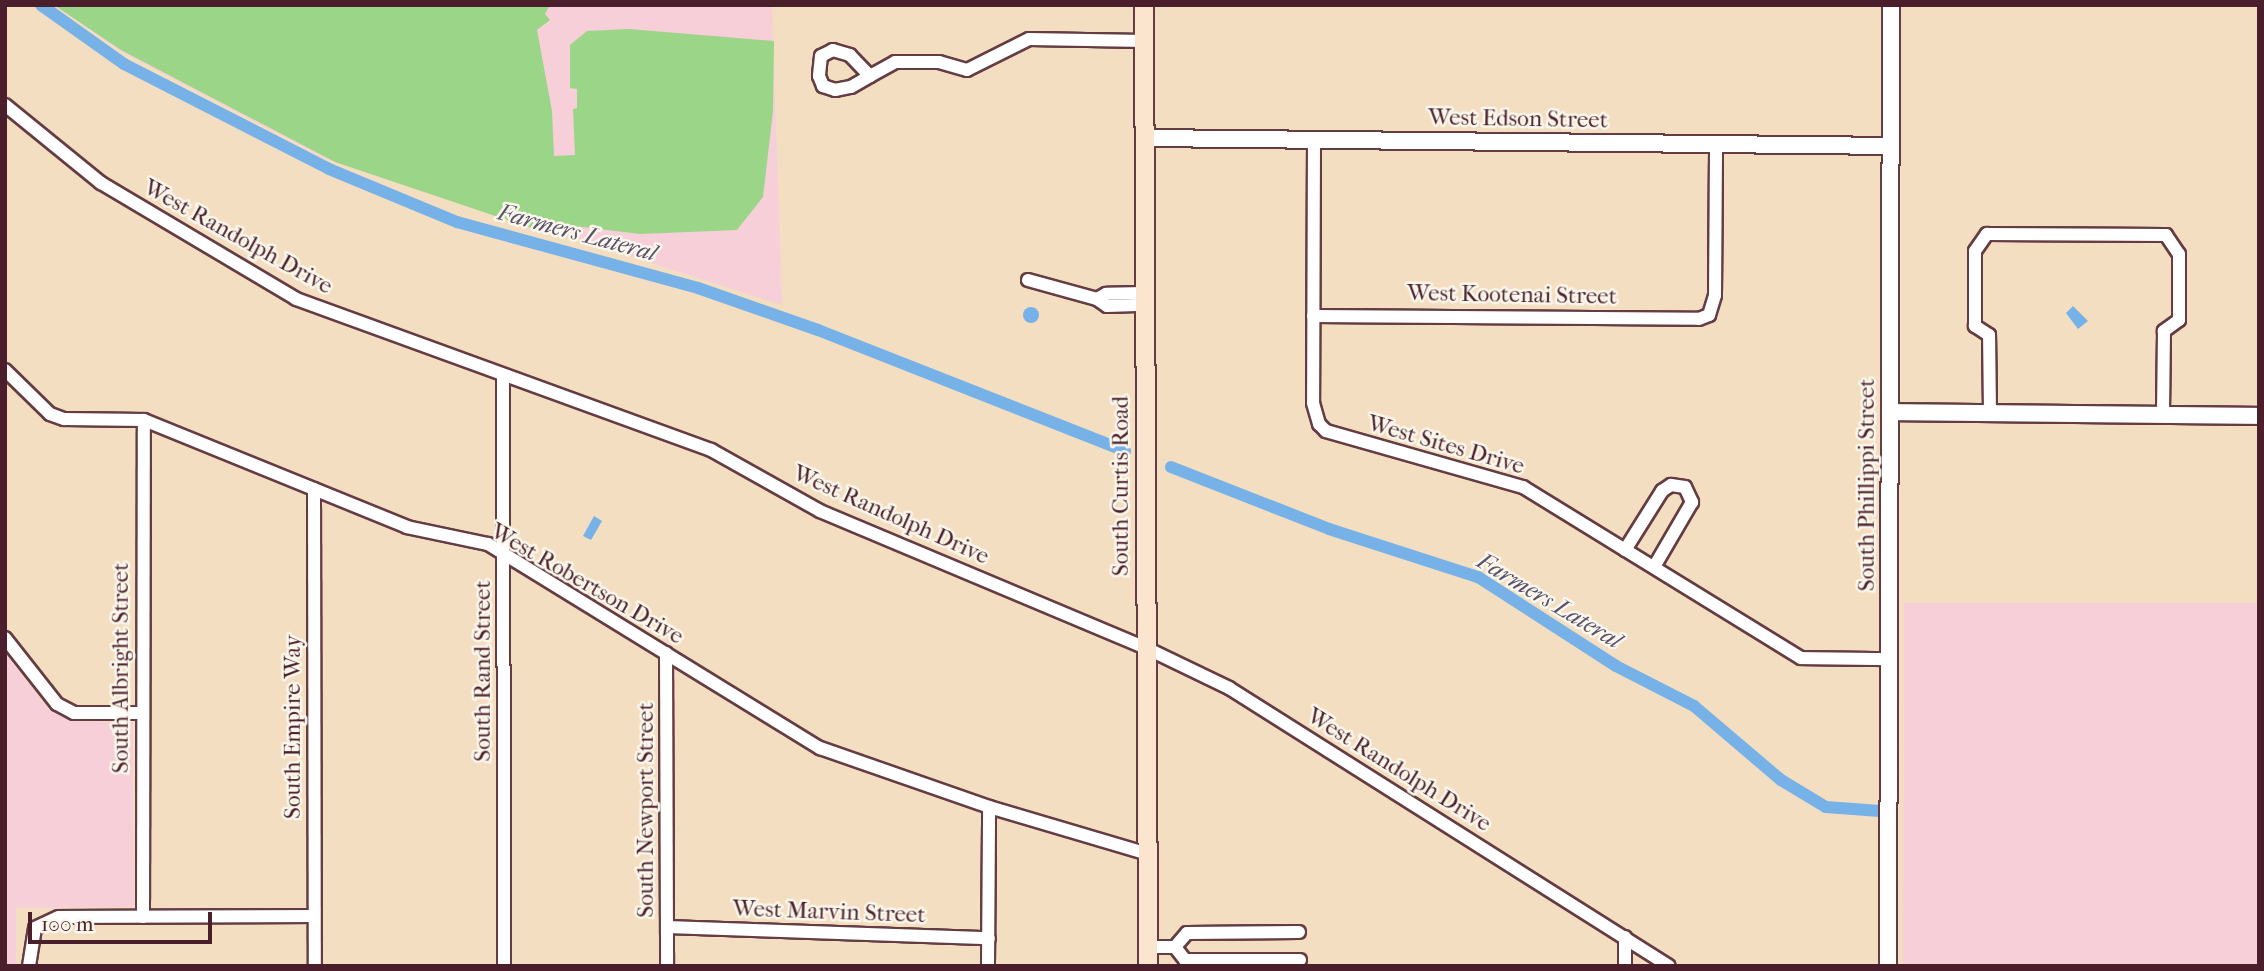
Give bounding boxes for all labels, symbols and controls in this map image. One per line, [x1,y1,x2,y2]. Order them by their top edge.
street label: West Edson Street [1428,104,1608,134]
street label: West Randolph Drive [139,174,337,300]
water label: Farmers Lateral [495,198,659,268]
street label: West Kootenai Street [1407,279,1617,311]
street label: South Phillippi Street [1853,379,1881,591]
street label: South Curtis Road [1107,396,1135,576]
street label: West Sites Drive [1364,409,1528,481]
street label: West Randolph Drive [789,459,993,571]
street label: West Robertson Drive [486,518,688,650]
water label: Farmers Lateral [1472,547,1626,655]
street label: South Albright Street [107,563,135,773]
street label: South Rand Street [469,580,497,762]
street label: South Empire Way [279,635,307,819]
street label: South Newport Street [632,702,660,918]
street label: West Randolph Drive [1302,702,1496,838]
street label: West Marvin Street [732,895,926,929]
scale bar [32,898,215,942]
text: 100 m [41,912,94,936]

